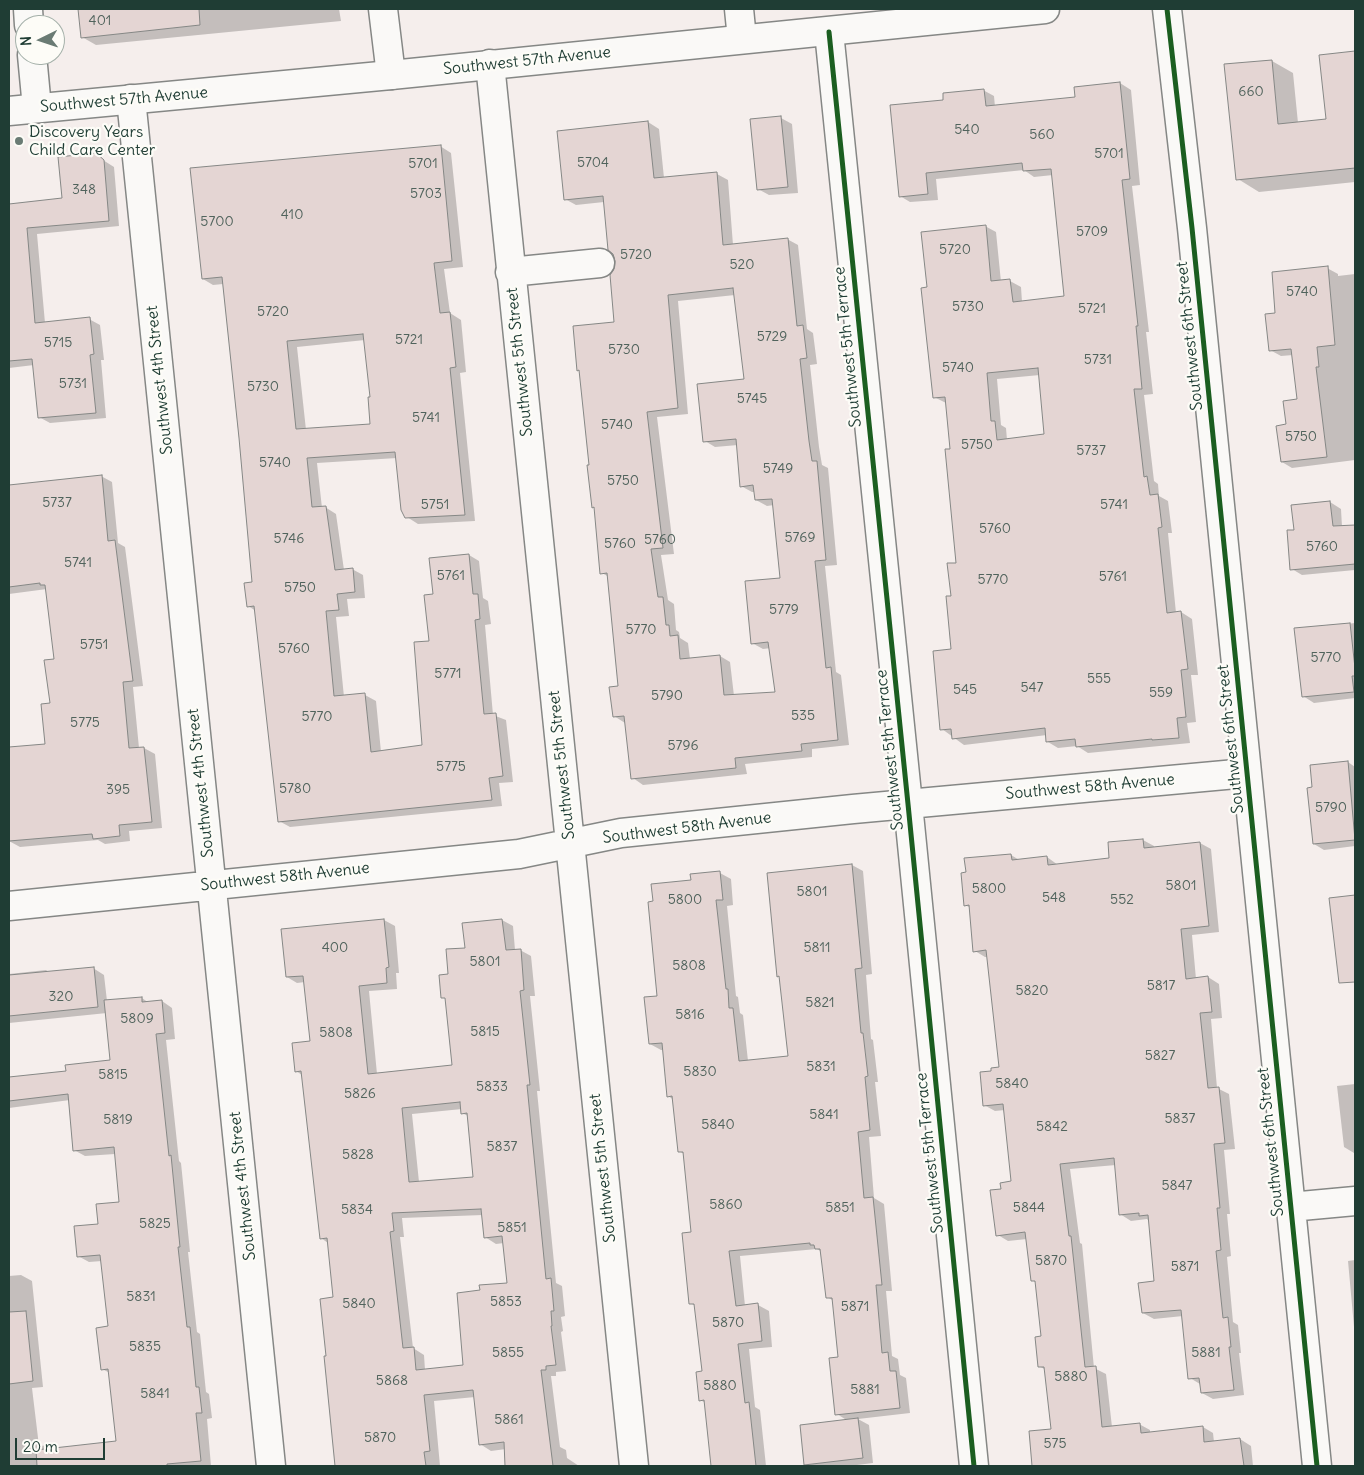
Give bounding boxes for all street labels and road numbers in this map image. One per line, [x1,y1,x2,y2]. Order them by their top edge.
street label: Southwest 57th Avenue [442,43,612,79]
street label: Southwest 57th Avenue [39,83,209,117]
street label: Southwest 6th Street [1173,261,1207,411]
street label: Southwest 5th Terrace [830,266,866,428]
street label: Southwest 5th Street [503,287,537,437]
street label: Southwest 4th Street [143,305,177,455]
street label: Southwest 6th Street [1214,664,1248,814]
street label: Southwest 5th Terrace [872,669,908,831]
street label: Southwest 5th Street [545,690,579,840]
street label: Southwest 4th Street [184,708,218,858]
street label: Southwest 58th Avenue [1005,770,1175,804]
street label: Southwest 58th Avenue [602,808,772,848]
street label: Southwest 58th Avenue [200,859,370,895]
street label: Southwest 6th Street [1254,1067,1288,1217]
street label: Southwest 5th Terrace [912,1072,948,1234]
street label: Southwest 5th Street [586,1093,620,1243]
street label: Southwest 4th Street [226,1111,260,1261]

